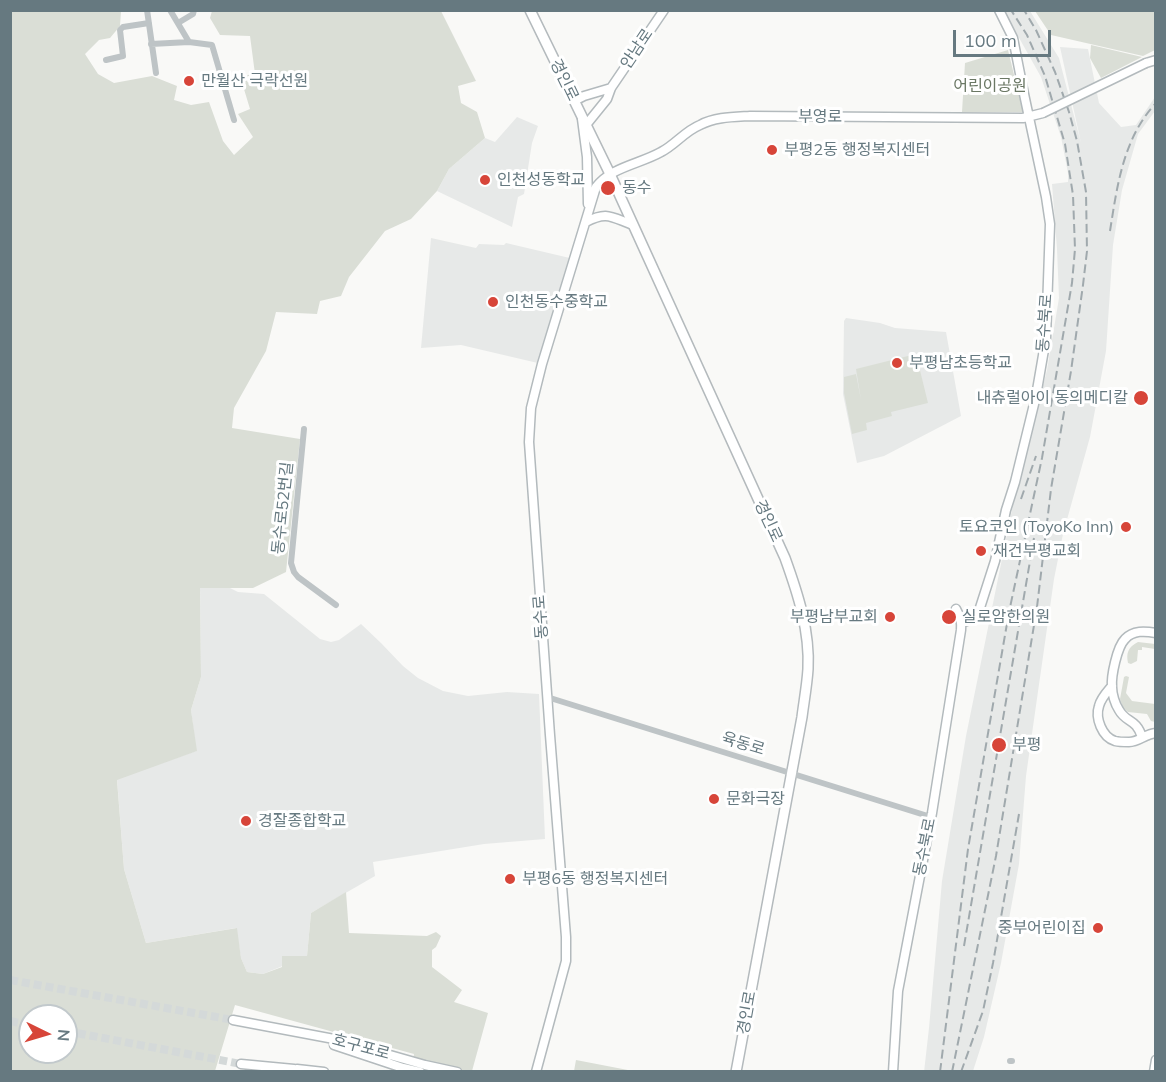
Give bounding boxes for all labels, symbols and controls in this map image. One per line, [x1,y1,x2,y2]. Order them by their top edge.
scale bar [956,18,1054,56]
street label: 안남로 [617,25,657,73]
text: 100 m [964,29,1017,52]
street label: 경인로 [546,56,582,104]
place label: 만월산 극락선원 [201,71,308,91]
marker: 만월산 극락선원 [182,74,196,88]
park label: 어린이공원 [953,76,1027,96]
street label: 부영로 [798,107,842,127]
place label: 부평2동 행정복지센터 [784,140,930,160]
marker: 부평2동 행정복지센터 [765,143,779,157]
place label: 인천성동학교 [497,170,585,190]
marker: 인천성동학교 [478,173,492,187]
place label: 동수 [622,178,651,198]
marker: 동수 [599,179,617,197]
place label: 인천동수중학교 [505,292,608,312]
street label: 동수북로 [1033,293,1057,353]
marker: 인천동수중학교 [486,295,500,309]
place label: 부평남초등학교 [909,353,1012,373]
marker: 부평남초등학교 [890,356,904,370]
place label: 내츄럴아이 동의메디칼 [977,388,1128,408]
marker: 내츄럴아이 동의메디칼 [1132,389,1150,407]
street label: 동수로52번길 [269,461,297,555]
street label: 경인로 [750,497,786,545]
place label: 토요코인 (ToyoKo Inn) [959,517,1114,537]
marker: 토요코인 (ToyoKo Inn) [1119,520,1133,534]
place label: 재건부평교회 [993,541,1081,561]
marker: 재건부평교회 [974,544,988,558]
street label: 동수로 [530,594,552,640]
place label: 부평남부교회 [790,607,878,627]
place label: 실로암한의원 [962,607,1050,627]
marker: 실로암한의원 [940,608,958,626]
marker: 부평남부교회 [883,610,897,624]
street label: 육동로 [719,728,767,760]
place label: 부평 [1012,735,1041,755]
marker: 부평 [990,736,1008,754]
place label: 문화극장 [726,789,785,809]
marker: 문화극장 [707,792,721,806]
place label: 경잘종합학교 [258,811,346,831]
marker: 경잘종합학교 [239,814,253,828]
street label: 동수북로 [910,816,940,878]
place label: 부평6동 행정복지센터 [522,869,668,889]
marker: 부평6동 행정복지센터 [503,872,517,886]
place label: 중부어린이집 [998,918,1086,938]
marker: 중부어린이집 [1091,921,1105,935]
street label: 경인로 [734,990,760,1036]
north arrow [18,1004,78,1064]
text: N [53,1028,74,1042]
street label: 호구포로 [330,1030,392,1064]

